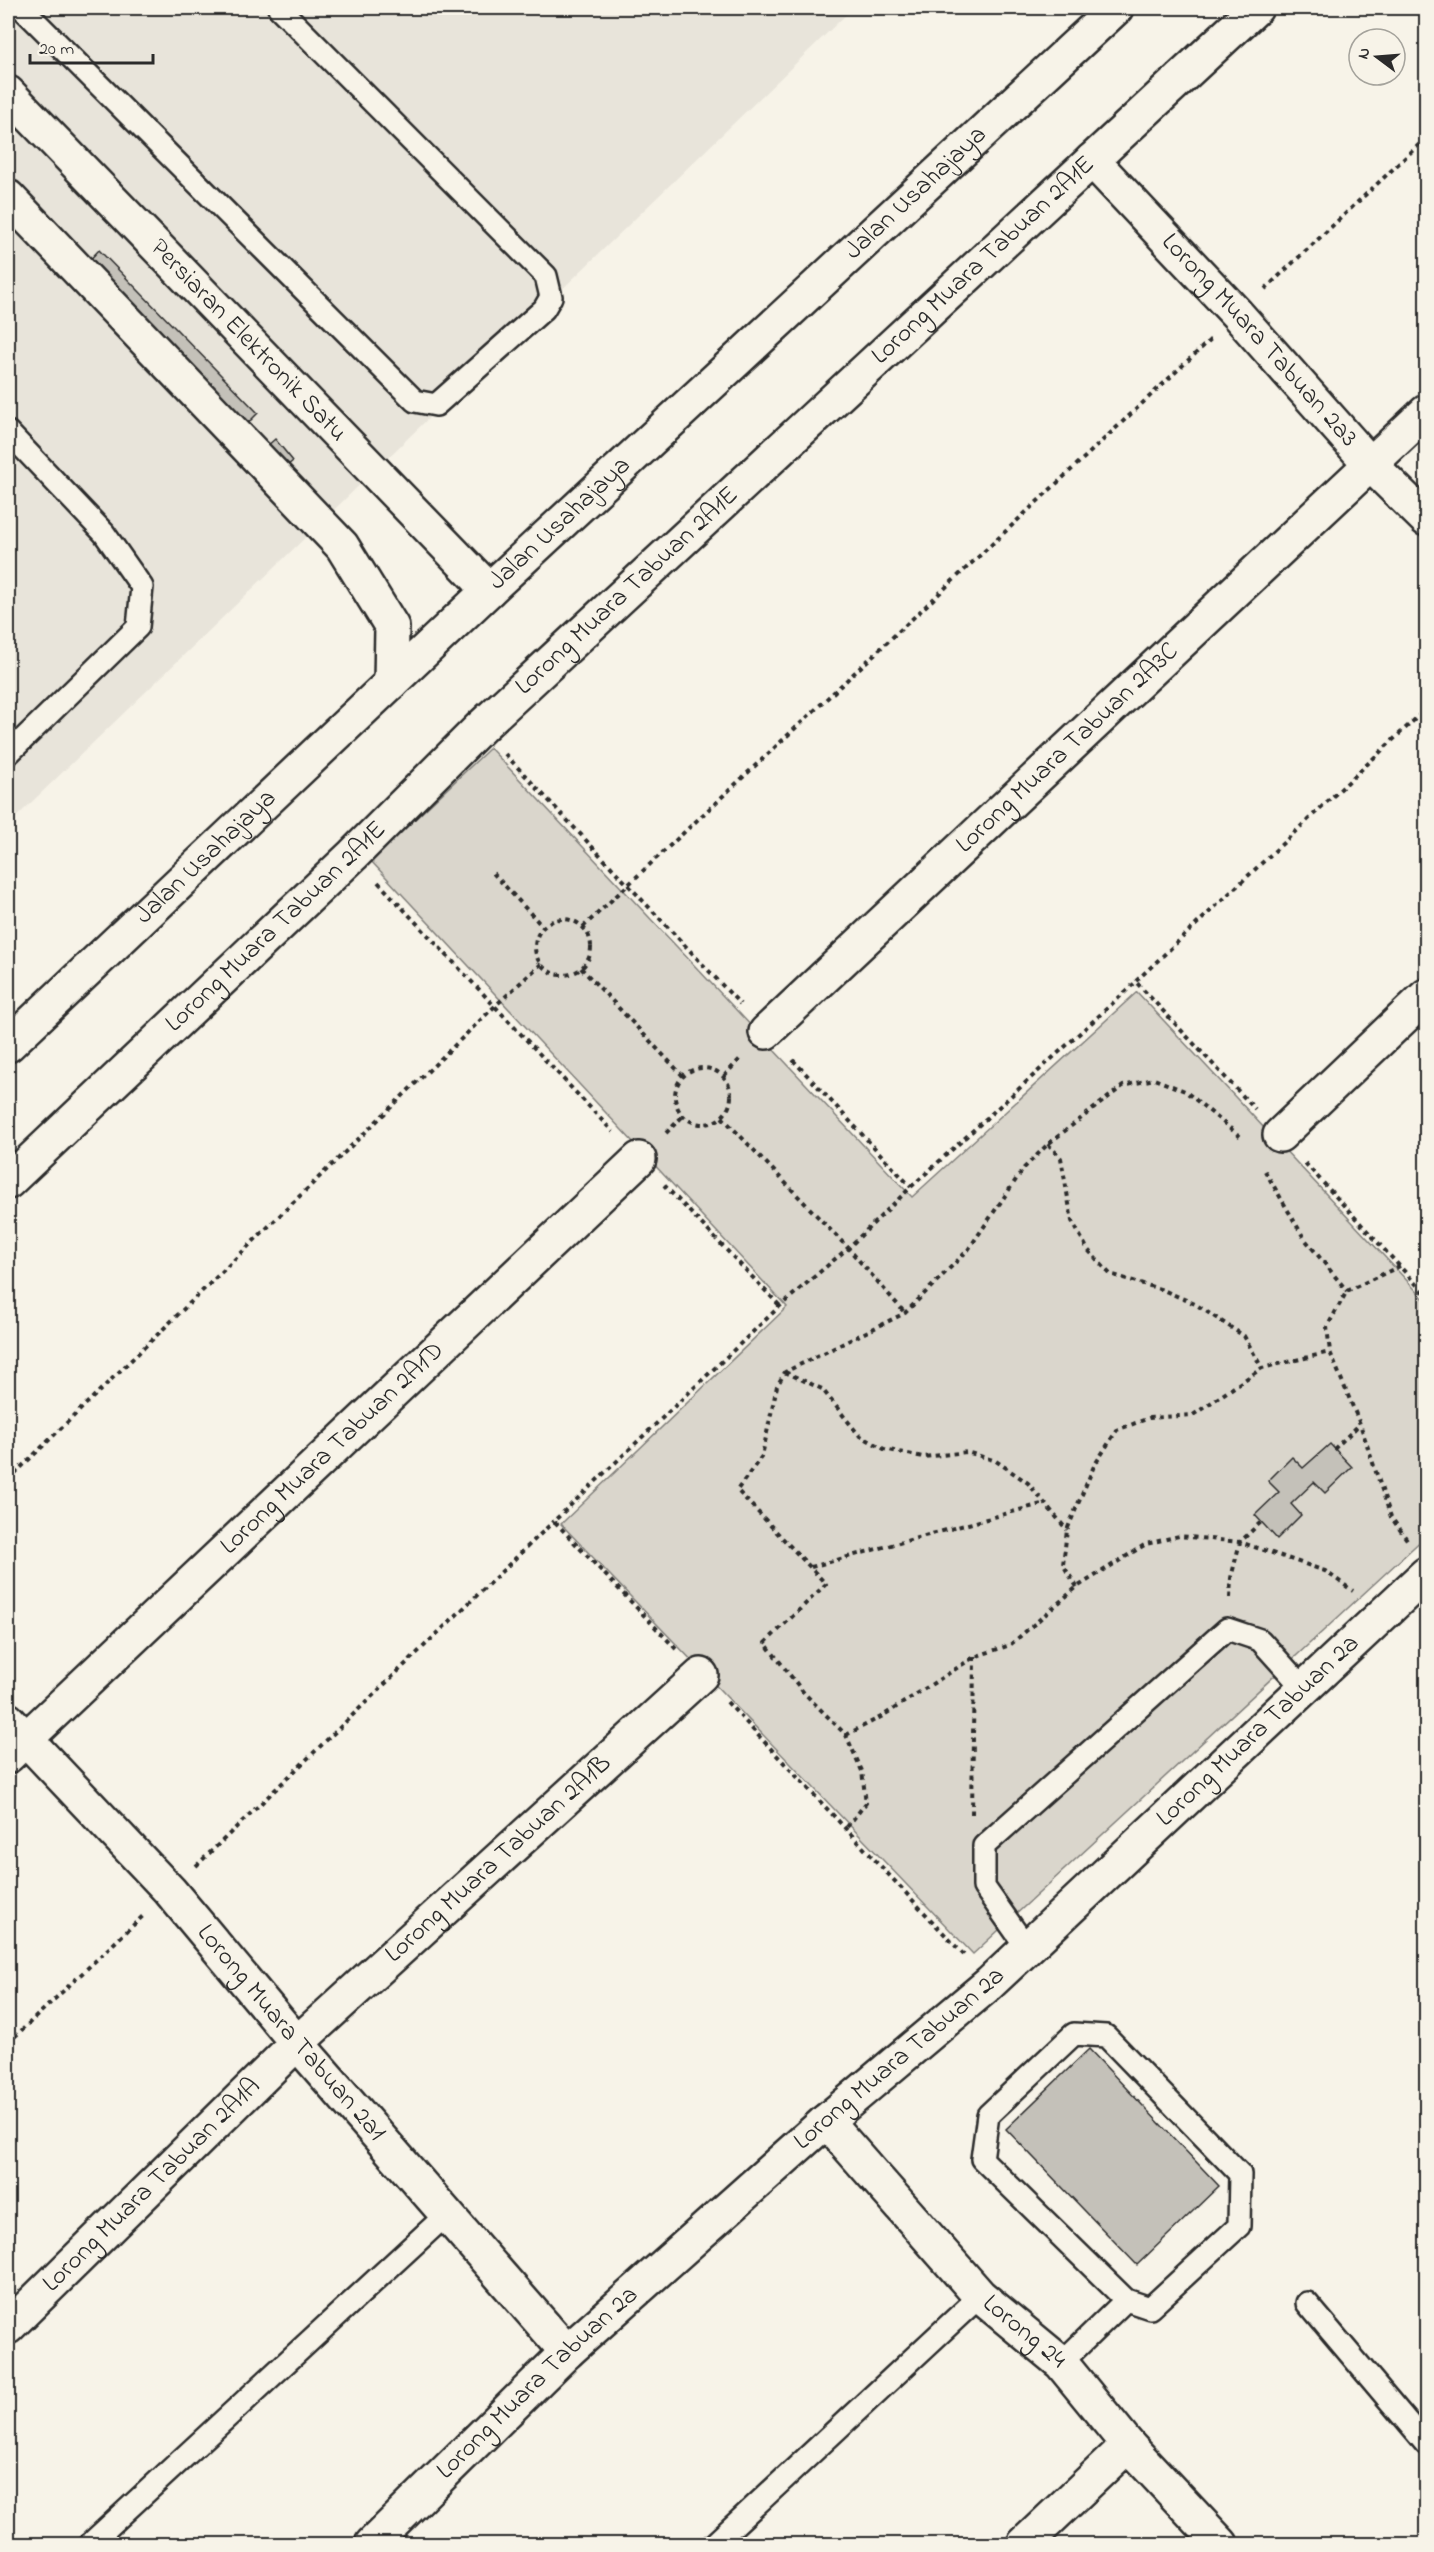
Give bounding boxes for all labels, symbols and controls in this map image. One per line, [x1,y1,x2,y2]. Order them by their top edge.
scale bar [30,27,153,65]
north arrow [1347,27,1407,87]
text: 20 m [39,37,74,63]
text: N [1351,45,1378,62]
street label: Jalan Usahajaya [836,117,996,269]
street label: Lorong Muara Tabuan 2A1E [863,147,1104,374]
street label: Lorong Muara Tabuan 2a3 [1152,225,1366,456]
street label: Persiaran Elektronik Satu [140,231,355,451]
street label: Jalan Usahajaya [480,448,640,600]
street label: Lorong Muara Tabuan 2A1E [507,478,748,705]
street label: Lorong Muara Tabuan 2A3C [948,634,1188,863]
street label: Jalan Usahajaya [127,781,286,934]
street label: Lorong Muara Tabuan 2A1E [157,812,396,1042]
street label: Lorong Muara Tabuan 2A1D [212,1333,453,1564]
street label: Lorong Muara Tabuan 2a [1148,1626,1369,1836]
street label: Lorong Muara Tabuan 2A1B [377,1746,620,1973]
street label: Lorong Muara Tabuan 2a1 [187,1916,394,2150]
street label: Lorong Muara Tabuan 2a [786,1959,1014,2160]
street label: Lorong Muara Tabuan 2A1A [34,2069,270,2302]
street label: Lorong Muara Tabuan 2a [428,2277,647,2489]
street label: Lorong 24 [973,2286,1074,2379]

